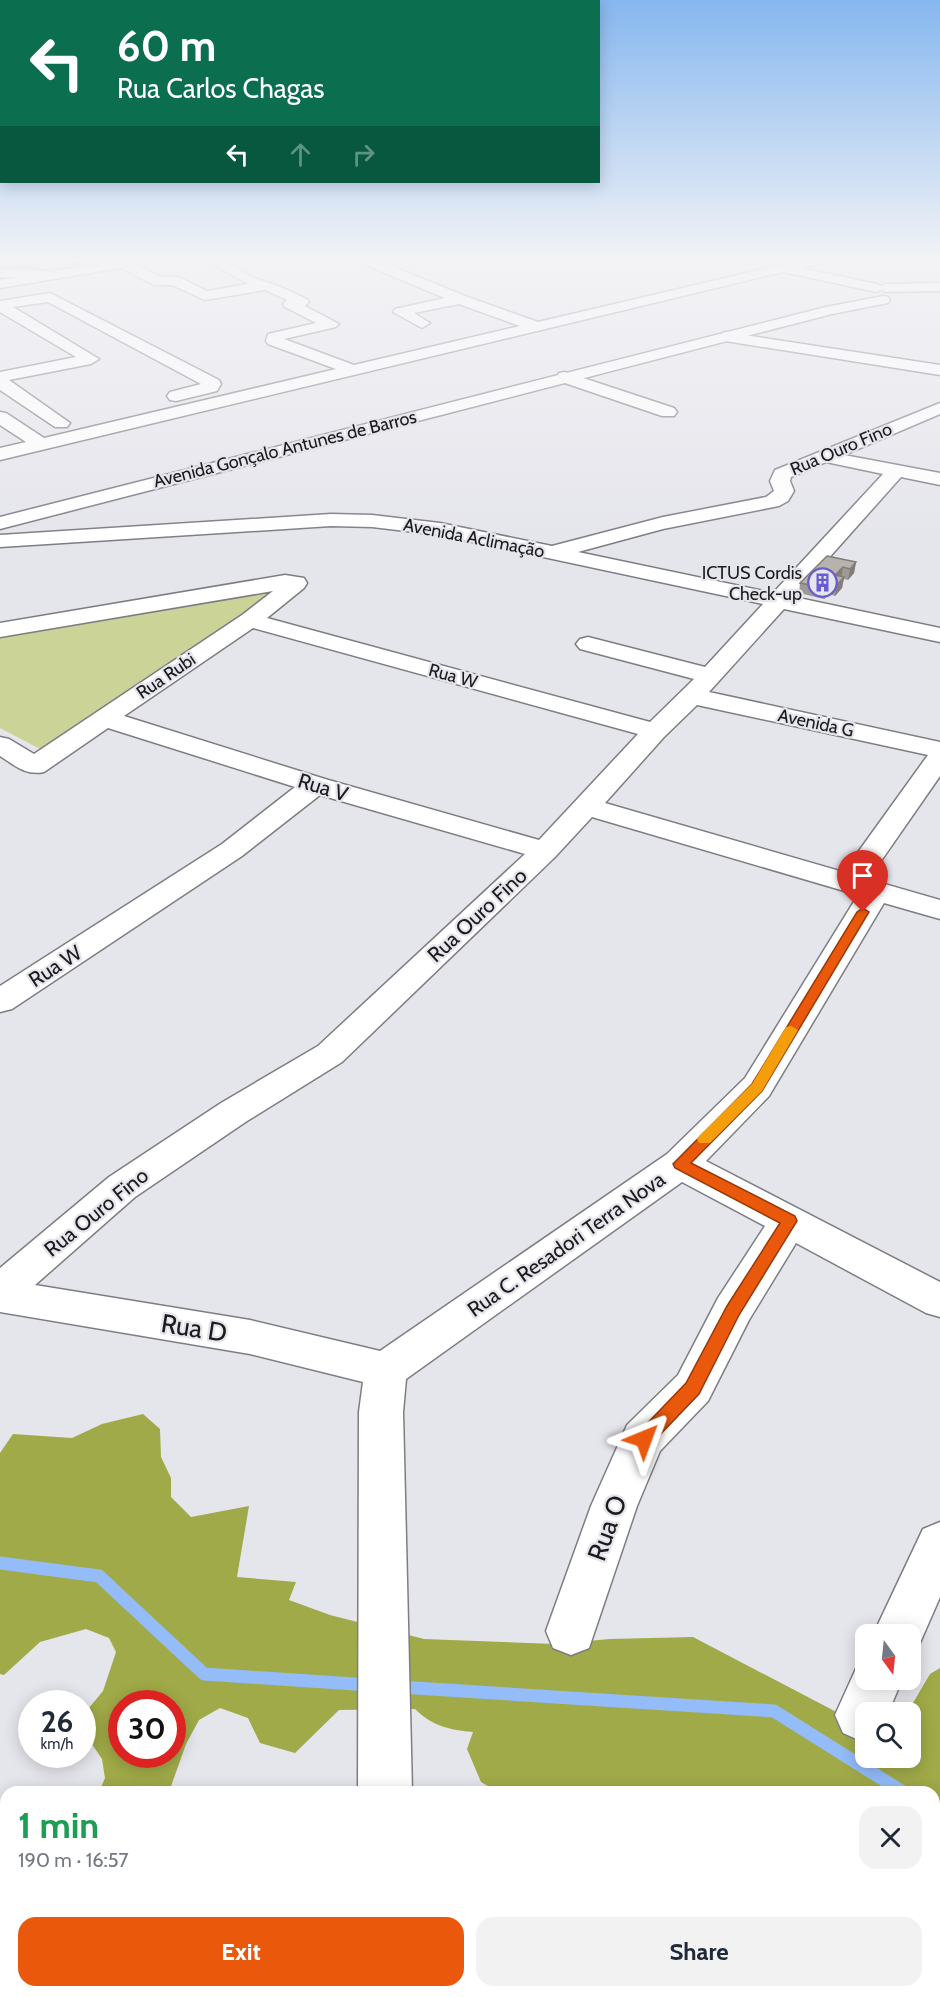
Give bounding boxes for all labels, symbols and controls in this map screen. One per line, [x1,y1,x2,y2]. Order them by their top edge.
text: 60 m [117,20,216,72]
icon: left [18,24,96,102]
text: Rua Carlos Chagas [117,72,324,105]
icon: left [221,138,254,171]
icon: ahead [284,138,317,171]
icon: right [347,138,380,171]
street label: Avenida Gonçalo Antunes de Barros [151,406,419,492]
street label: Rua Ouro Fino [787,418,895,480]
street label: Avenida Aclimação [402,514,546,562]
place label: ICTUS Cordis Check-up [702,562,802,605]
building icon: ICTUS Cordis Check-up [807,567,839,599]
street label: Rua Rubi [132,648,200,704]
street label: Rua W [426,659,480,693]
street label: Avenida G [776,704,856,742]
street label: Rua V [295,768,351,806]
pin [837,850,888,912]
icon: arrive [846,859,879,892]
street label: Rua Ouro Fino [422,863,532,967]
street label: Rua W [24,940,86,992]
street label: Rua Ouro Fino [39,1162,153,1262]
street label: Rua C. Resadori Terra Nova [462,1166,670,1322]
street label: Rua D [159,1307,229,1349]
position arrow [612,1407,676,1471]
street label: Rua O [580,1491,634,1565]
north arrow [855,1624,921,1690]
map controls [855,1624,921,1768]
speed limit sign: 30 [108,1690,186,1768]
button: search [855,1702,921,1768]
text: 26 [41,1703,73,1740]
text: km/h [41,1735,73,1753]
text: 1 min [18,1803,99,1847]
button: close [859,1806,922,1869]
text: 190 m · 16:57 [18,1848,129,1872]
button: Exit [18,1917,464,1986]
button: Share [476,1917,922,1986]

